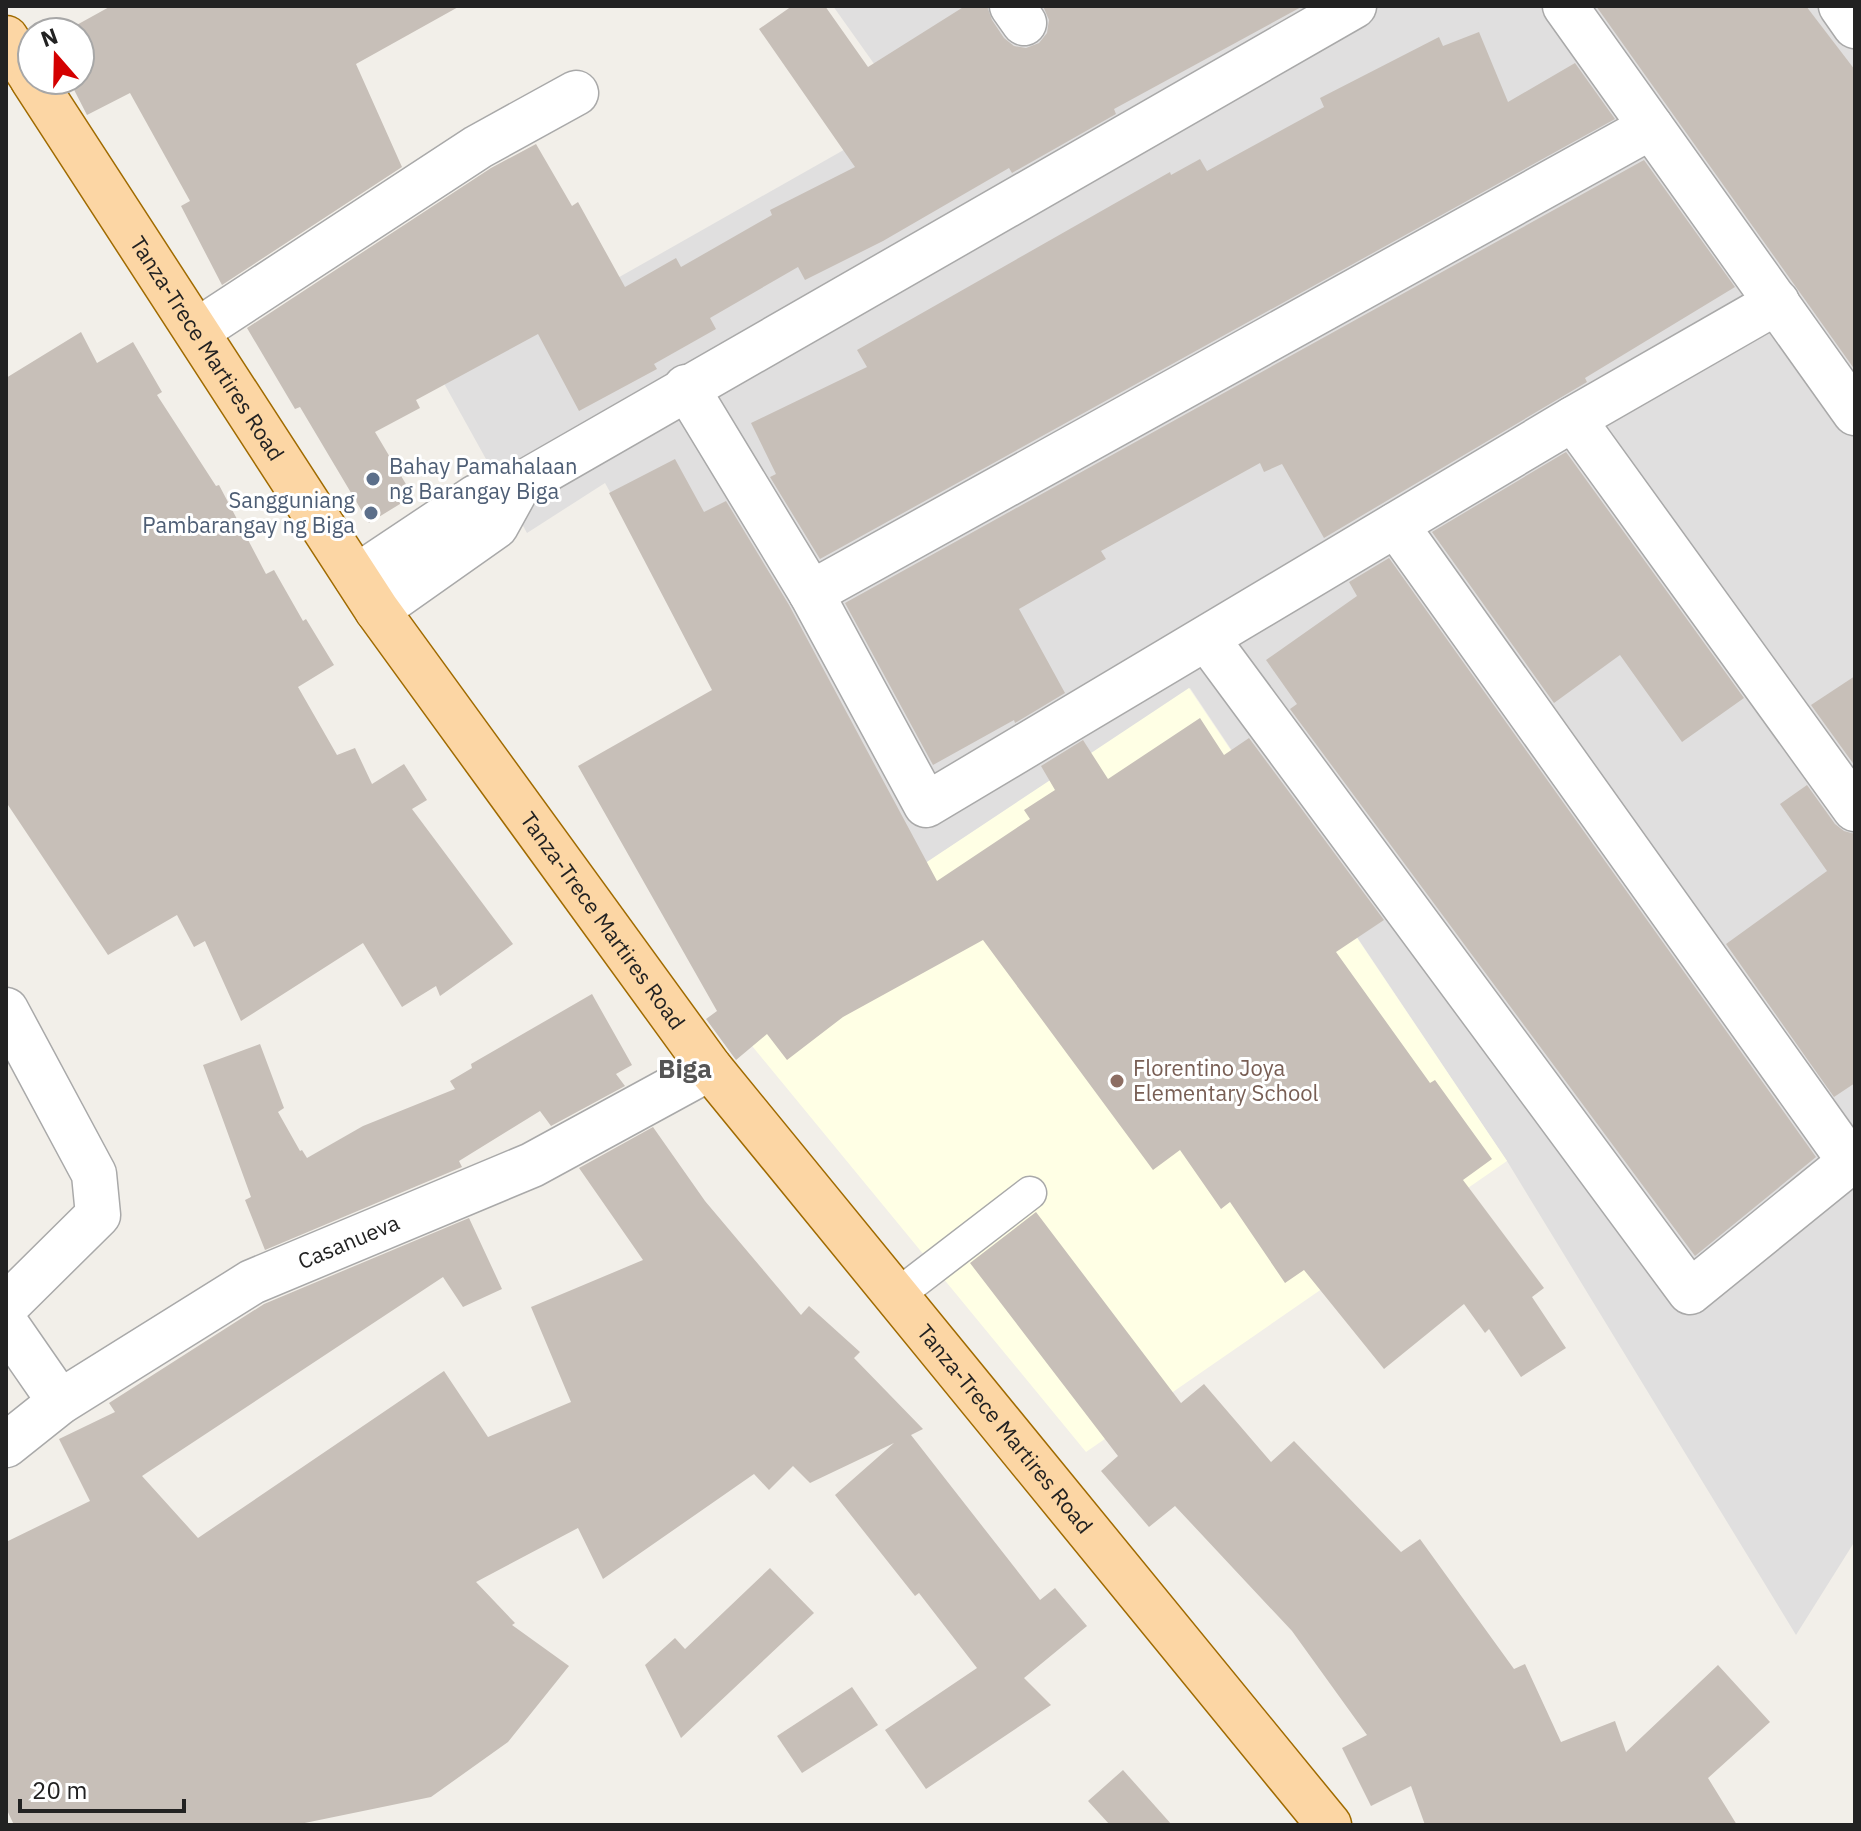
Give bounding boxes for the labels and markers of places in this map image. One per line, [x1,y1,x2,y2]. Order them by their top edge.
place label: Bahay Pamahalaan ng Barangay Biga [389,451,577,505]
marker: Bahay Pamahalaan ng Barangay Biga [364,470,382,488]
place label: Sangguniang Pambarangay ng Biga [142,485,355,539]
marker: Sangguniang Pambarangay ng Biga [362,504,380,522]
place label: Florentino Joya Elementary School [1133,1053,1319,1107]
marker: Florentino Joya Elementary School [1108,1072,1126,1090]

